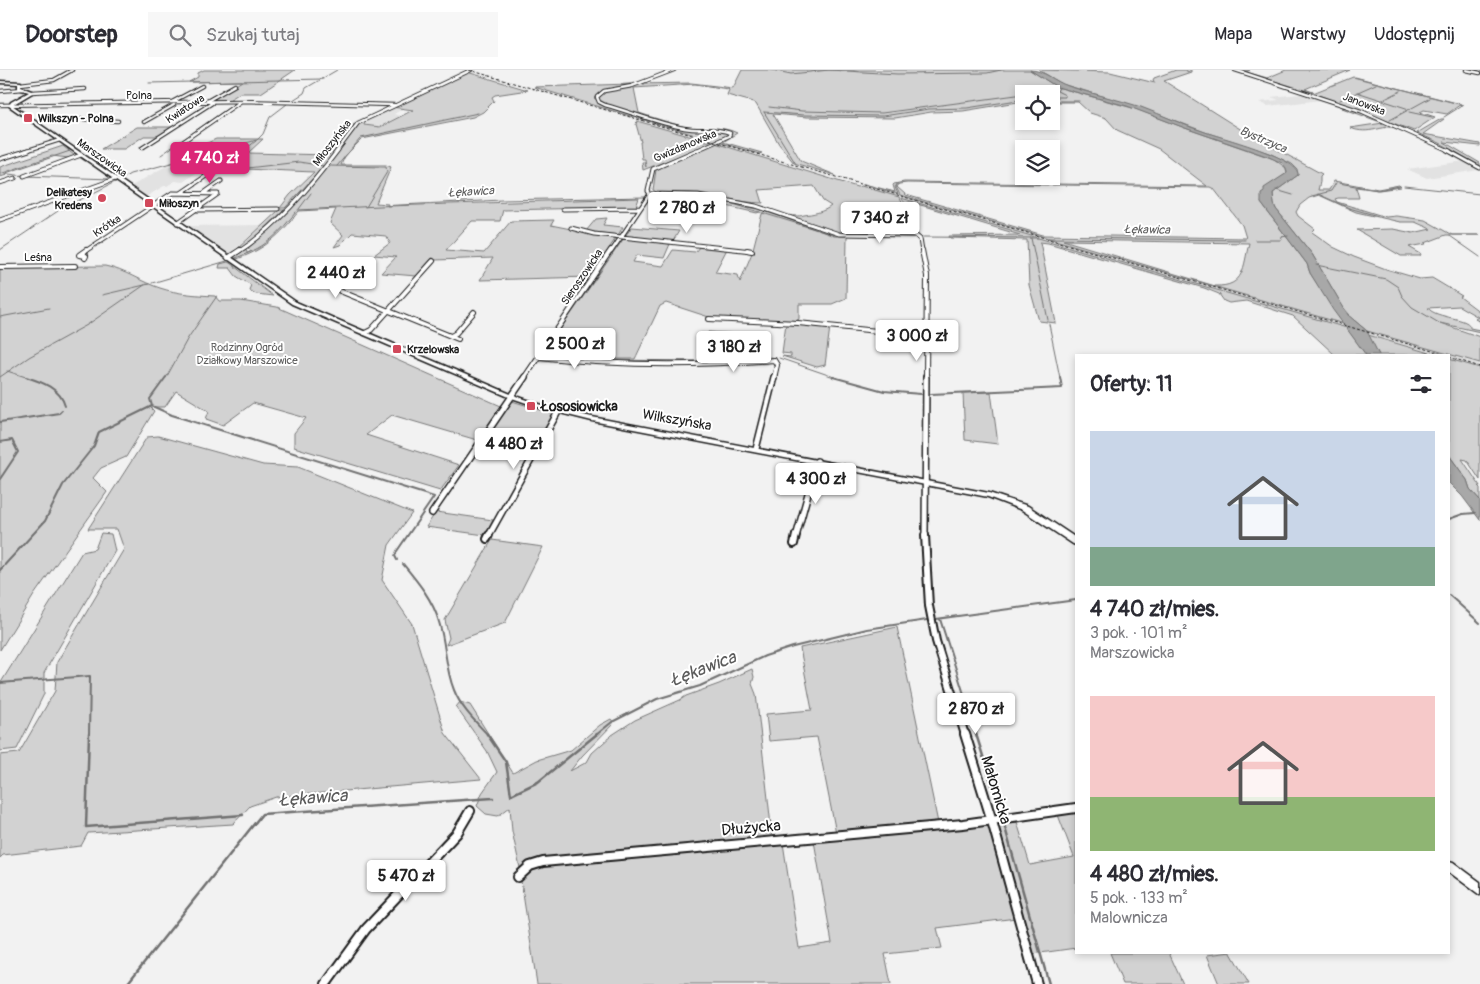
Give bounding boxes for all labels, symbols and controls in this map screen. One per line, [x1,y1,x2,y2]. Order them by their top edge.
search box [148,12,498,57]
text: Doorstep [25,20,118,49]
icon: search [166,21,194,49]
text: Szukaj tutaj [206,23,300,47]
text: Mapa [1214,23,1252,46]
text: Warstwy [1280,23,1346,46]
text: Udostępnij [1374,23,1455,46]
map controls [1015,85,1060,185]
button: locate [1015,85,1060,130]
street label: Polna [126,89,152,102]
street label: Janowska [1341,90,1387,118]
street label: Kwiatowa [163,92,207,126]
marker: Wilkszyn - Polna [22,112,34,124]
place label: Wilkszyn - Polna [38,112,114,125]
street label: Miłoszyńska [310,117,354,169]
water label: Bystrzyca [1237,123,1290,157]
street label: Gwizdanowska [652,127,718,165]
street label: Marszowicka [74,136,130,180]
button: layers [1015,140,1060,185]
pin: 4 740 zł [158,142,262,184]
text: 4 740 zł [181,148,239,168]
water label: Łękawica [448,183,496,201]
place label: Delikatesy Kredens [46,186,92,212]
pin: 2 780 zł [635,191,739,234]
marker: Delikatesy Kredens [96,192,108,204]
marker: Miłoszyn [143,197,155,209]
place label: Miłoszyn [159,197,199,210]
text: 2 780 zł [659,198,715,218]
pin: 7 340 zł [828,202,932,244]
text: 7 340 zł [852,208,908,228]
street label: Krótka [91,212,123,240]
water label: Łękawica [1124,222,1171,238]
street label: Sieroszowicka [559,247,605,307]
street label: Leśna [24,251,52,264]
pin: 2 440 zł [284,256,388,299]
text: 2 440 zł [307,263,365,283]
pin: 3 000 zł [865,320,969,362]
text: 3 000 zł [887,326,947,346]
pin: 2 500 zł [523,328,627,370]
pin: 3 180 zł [682,330,786,373]
text: 2 500 zł [546,334,604,354]
text: 3 180 zł [707,337,761,357]
park label: Rodzinny Ogród Działkowy Marszowice [196,341,298,367]
marker: Krzelowska [391,343,403,355]
place label: Krzelowska [407,343,459,356]
icon: filters [1407,370,1435,398]
text: Oferty: 11 [1090,371,1172,398]
place label: Łososiowicka [539,398,618,415]
marker: Łososiowicka [525,400,537,412]
street label: Wilkszyńska [641,406,713,434]
pin: 4 480 zł [462,428,566,470]
text: 4 480 zł [486,434,542,454]
pin: 4 300 zł [764,462,868,505]
icon: home [1218,463,1308,553]
text: 4 300 zł [786,469,846,489]
text: 4 740 zł/mies. [1090,596,1219,623]
text: 3 pok. · 101 m² [1090,623,1187,643]
text: Marszowicka [1090,643,1174,663]
water label: Łękawica [667,645,741,692]
pin: 2 870 zł [924,692,1028,735]
text: 2 870 zł [948,699,1004,719]
icon: home [1218,728,1308,818]
street label: Małomicka [976,753,1016,827]
water label: Łękawica [278,784,350,812]
street label: Dłużycka [721,815,781,841]
pin: 5 470 zł [354,860,458,902]
text: 4 480 zł/mies. [1090,861,1219,888]
text: 5 470 zł [378,866,434,886]
text: 5 pok. · 133 m² [1090,888,1188,908]
text: Malownicza [1090,908,1168,928]

